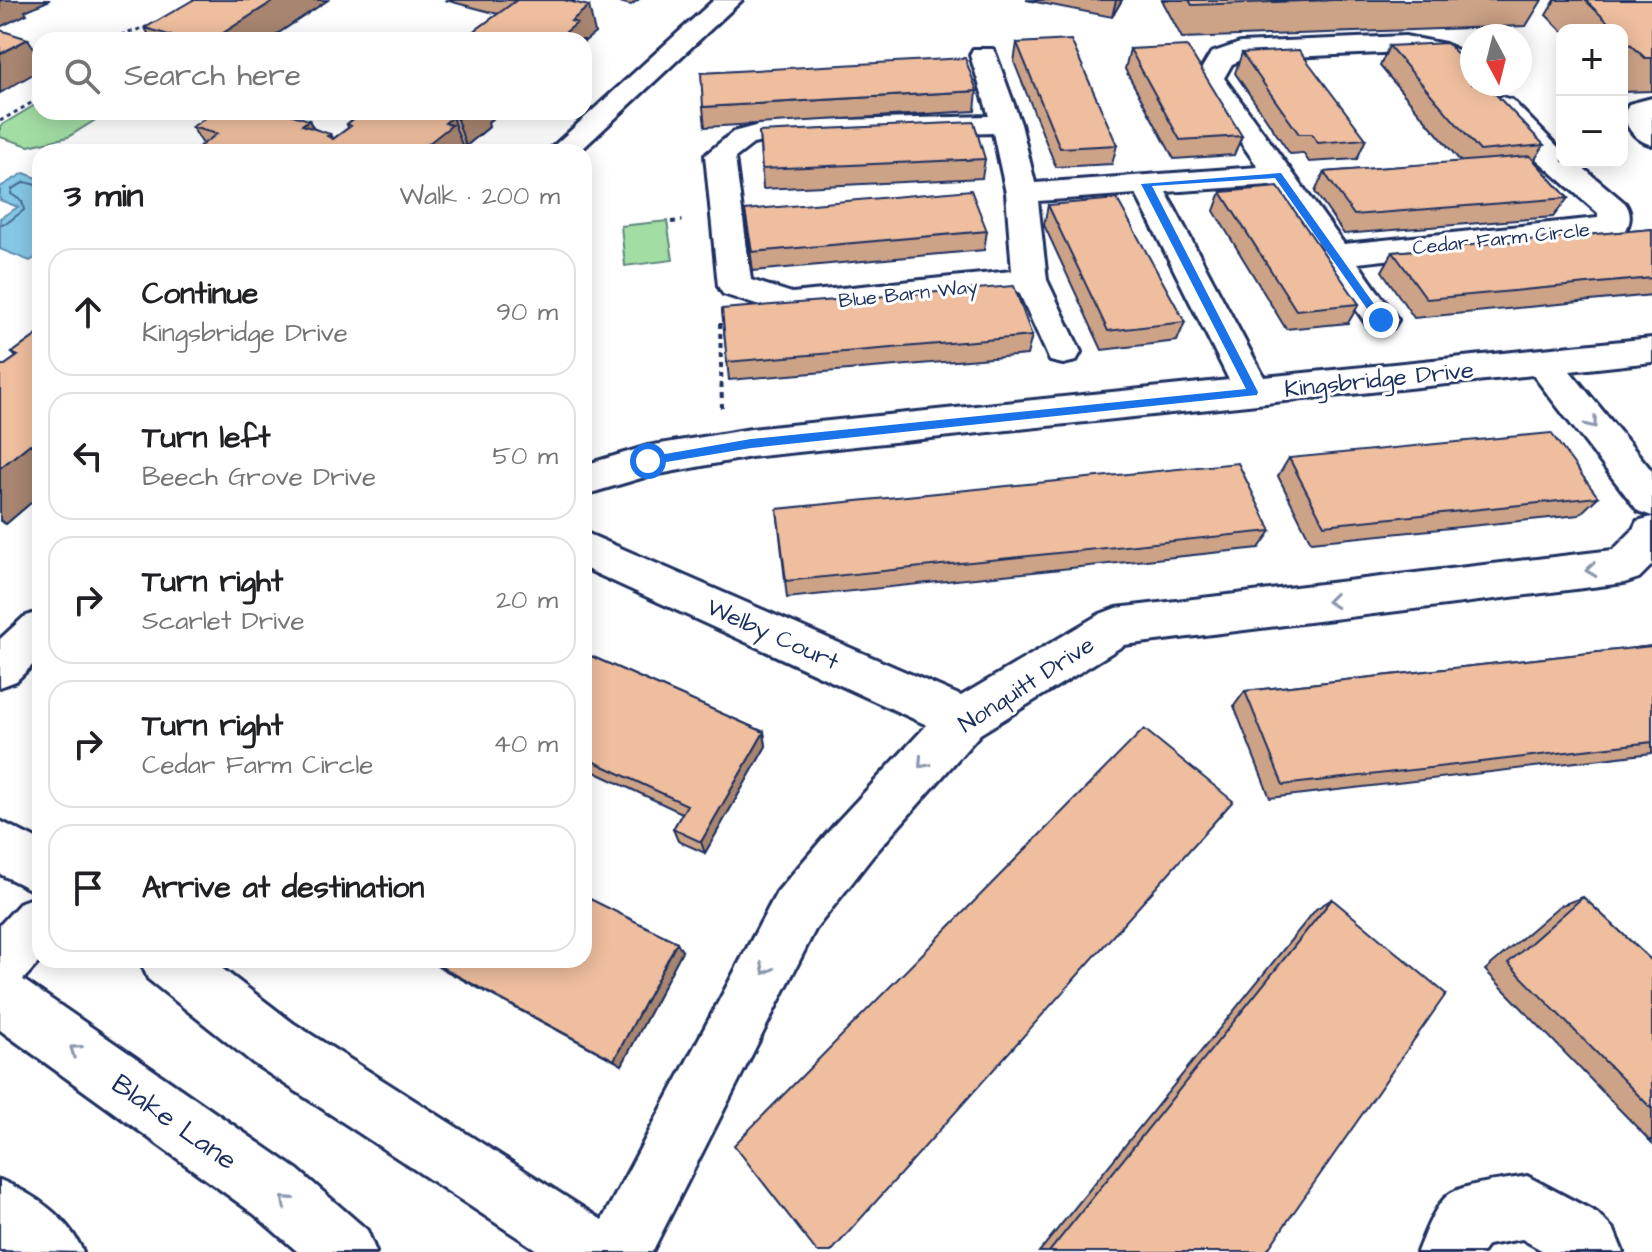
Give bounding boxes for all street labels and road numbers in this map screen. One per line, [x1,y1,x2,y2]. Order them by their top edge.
street label: Cedar Farm Circle [1411,216,1591,262]
street label: Blue Barn Way [837,273,979,316]
street label: Kingsbridge Drive [1283,353,1476,408]
street label: Welby Court [701,591,844,680]
street label: Nonquitt Drive [952,628,1101,741]
street label: Blake Lane [104,1065,245,1180]

